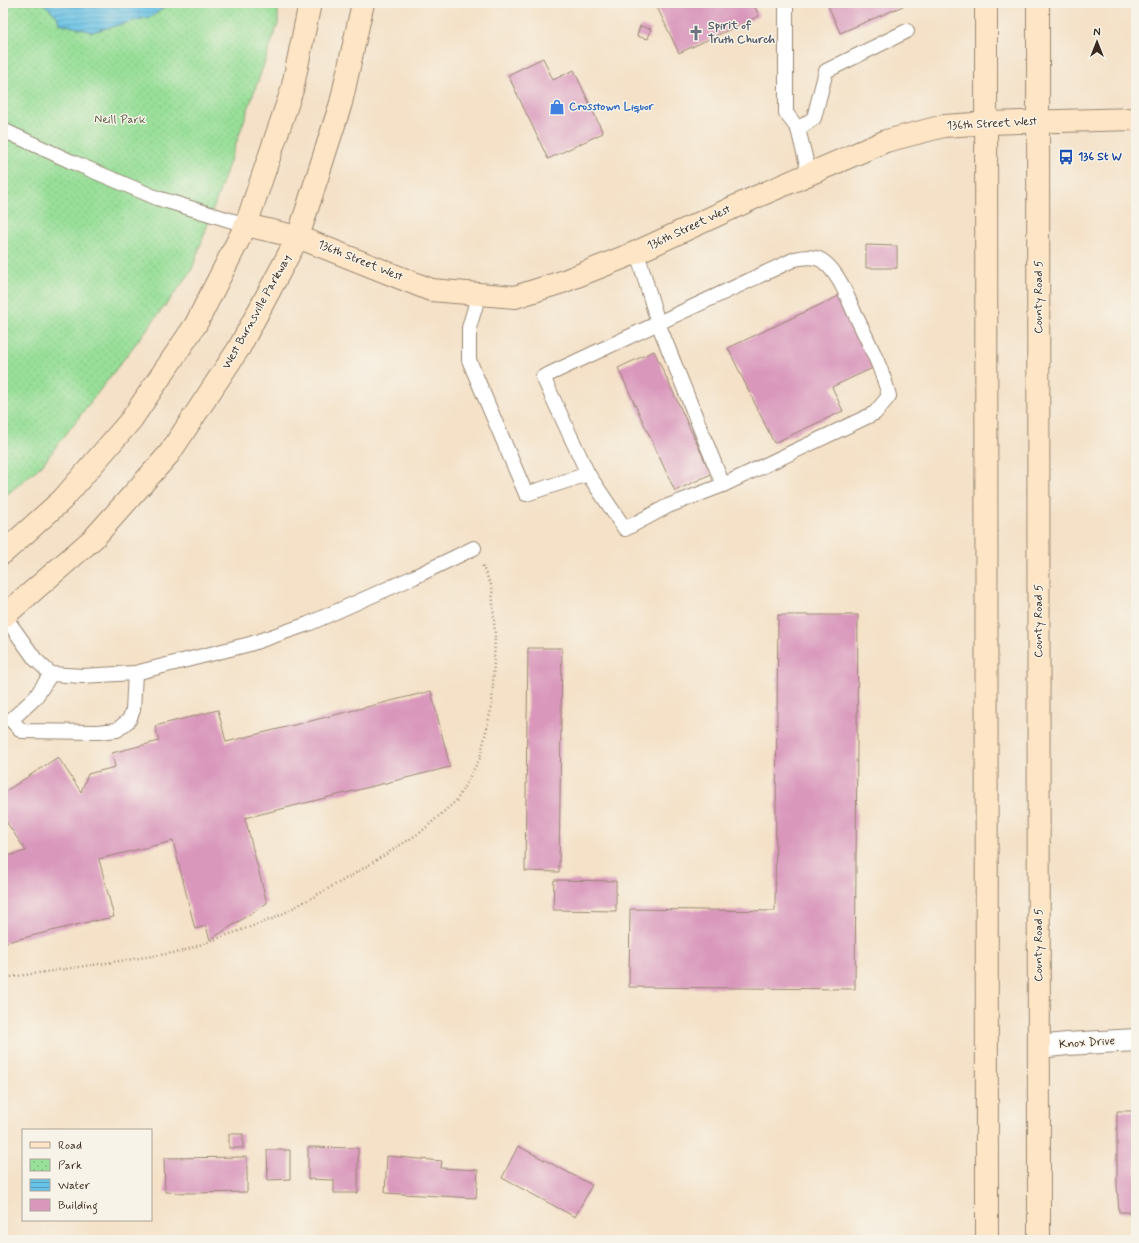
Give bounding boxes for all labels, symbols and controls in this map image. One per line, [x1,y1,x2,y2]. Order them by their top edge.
place label: Spirit of Truth Church [708,18,775,48]
north arrow [1077,22,1117,62]
church icon: Spirit of Truth Church [687,24,705,42]
text: N [1093,26,1101,40]
shop icon: Crosstown Liquor [548,98,566,116]
place label: Crosstown Liquor [569,99,655,115]
park label: Neill Park [94,112,146,128]
street label: 136th Street West [946,114,1038,134]
bus stop icon: 136 St W [1057,148,1075,166]
place label: 136 St W [1078,149,1122,165]
street label: 136th Street West [645,201,734,254]
street label: 136th Street West [315,237,406,286]
street label: West Burnsville Parkway [219,252,295,372]
street label: County Road 5 [1031,260,1047,334]
street label: County Road 5 [1031,584,1047,658]
street label: County Road 5 [1031,908,1047,982]
street label: Knox Drive [1059,1033,1115,1053]
legend [22,1129,152,1221]
text: Road [58,1138,82,1154]
text: Park [58,1158,82,1174]
text: Water [58,1178,90,1194]
text: Building [58,1198,98,1215]

